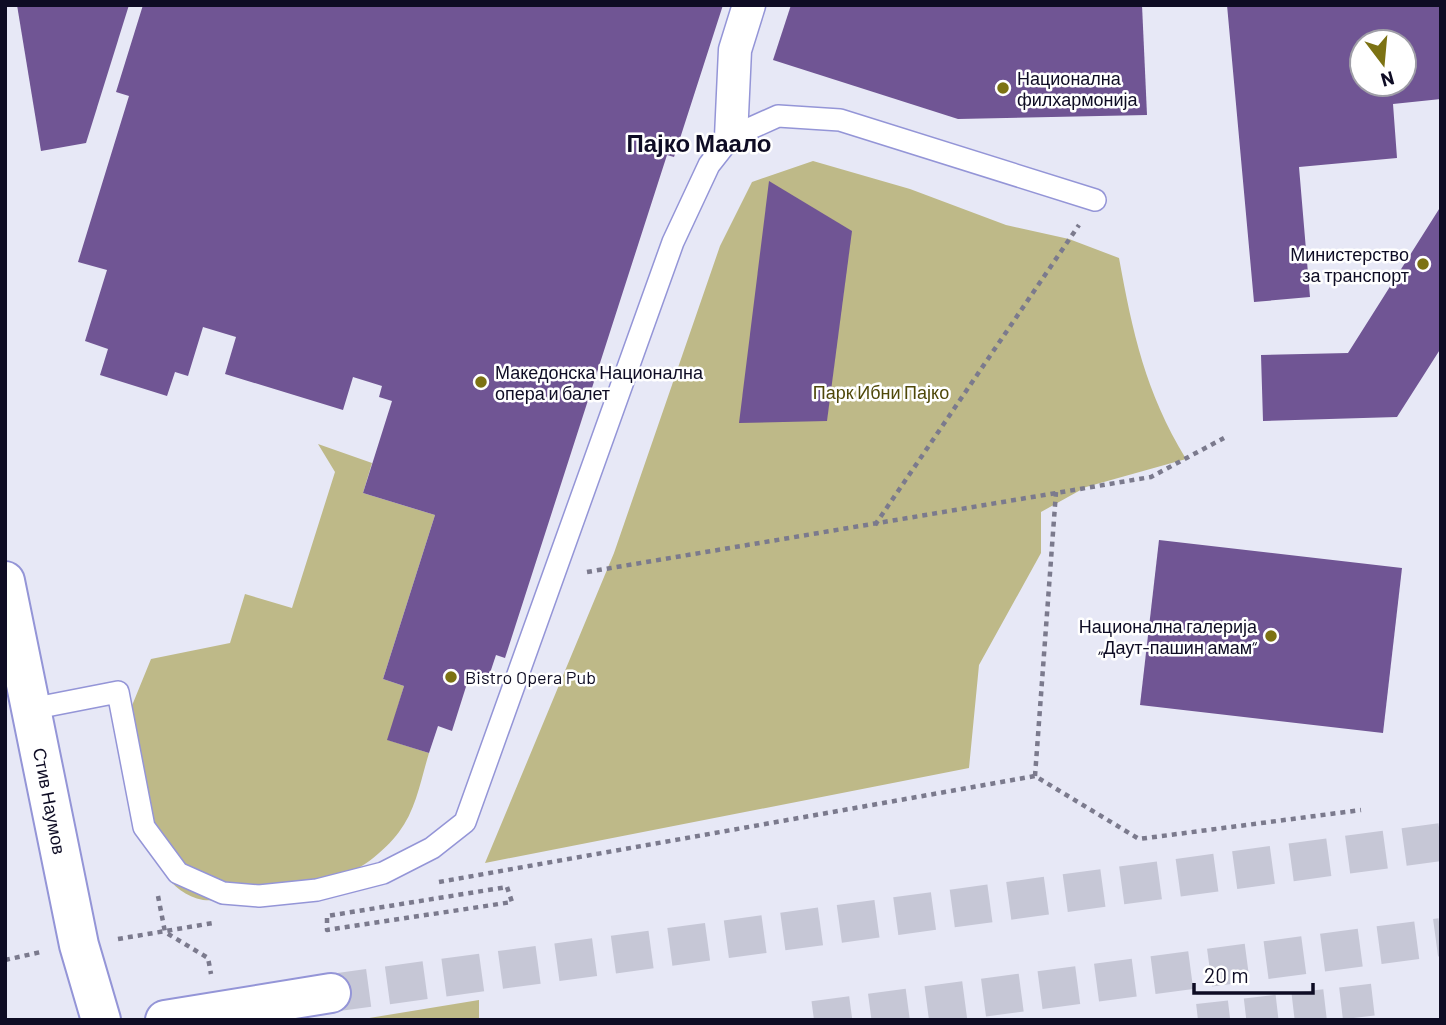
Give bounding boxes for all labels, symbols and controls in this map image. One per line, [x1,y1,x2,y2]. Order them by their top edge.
north arrow [1348,28,1418,98]
place label: Национална филхармонија [1017,67,1139,110]
text: N [1379,67,1397,93]
marker: Национална филхармонија [995,80,1011,96]
district label: Пајко Маало [627,128,772,157]
place label: Министерство за транспорт [1290,243,1409,286]
marker: Министерство за транспорт [1415,256,1431,272]
place label: Македонска Национална опера и балет [495,361,704,404]
marker: Македонска Национална опера и балет [473,374,489,390]
park label: Парк Ибни Пајко [813,381,949,403]
place label: Национална галерија „Даут-пашин амам“ [1079,615,1258,658]
marker: Национална галерија „Даут-пашин амам“ [1263,628,1279,644]
place label: Bistro Opera Pub [465,666,596,688]
marker: Bistro Opera Pub [443,669,459,685]
street label: Стив Наумов [29,746,71,856]
scale bar [1194,951,1313,995]
text: 20 m [1204,962,1249,987]

